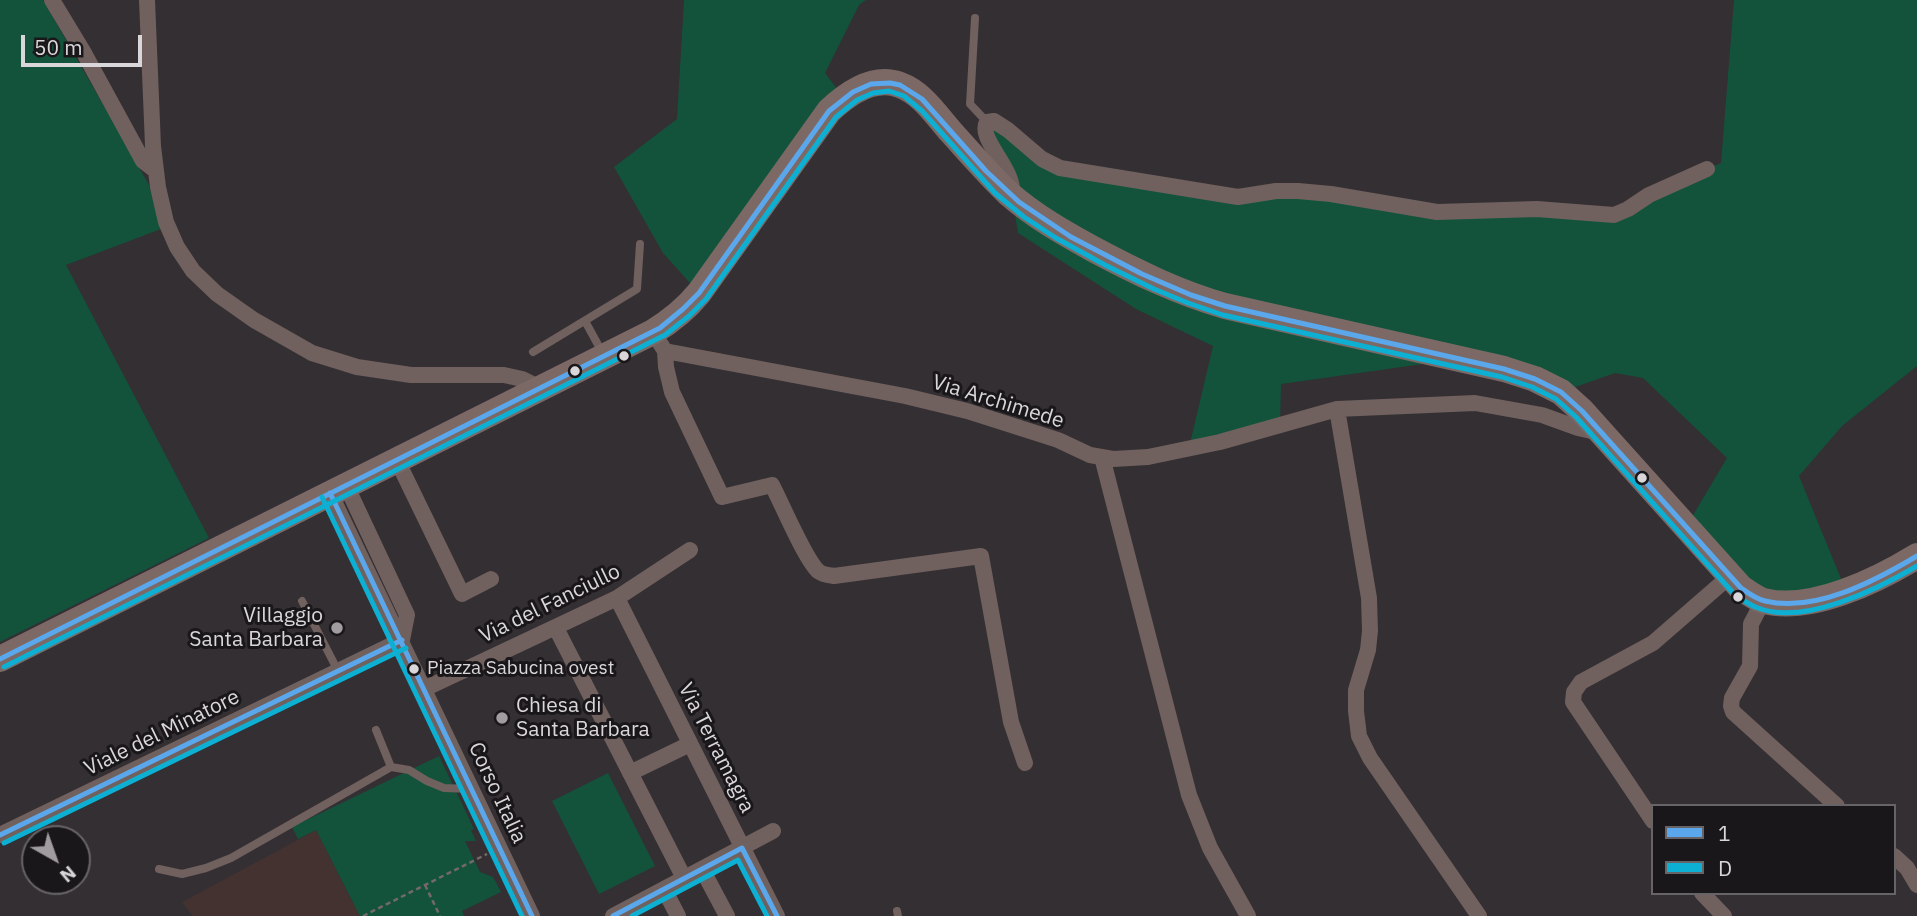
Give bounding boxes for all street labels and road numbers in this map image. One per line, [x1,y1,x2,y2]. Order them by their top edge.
street label: Via Archimede [929,370,1067,434]
street label: Via del Fanciullo [476,559,624,649]
street label: Via Terramagra [672,679,760,817]
street label: Viale del Minatore [80,685,244,781]
street label: Corso Italia [463,738,531,848]

